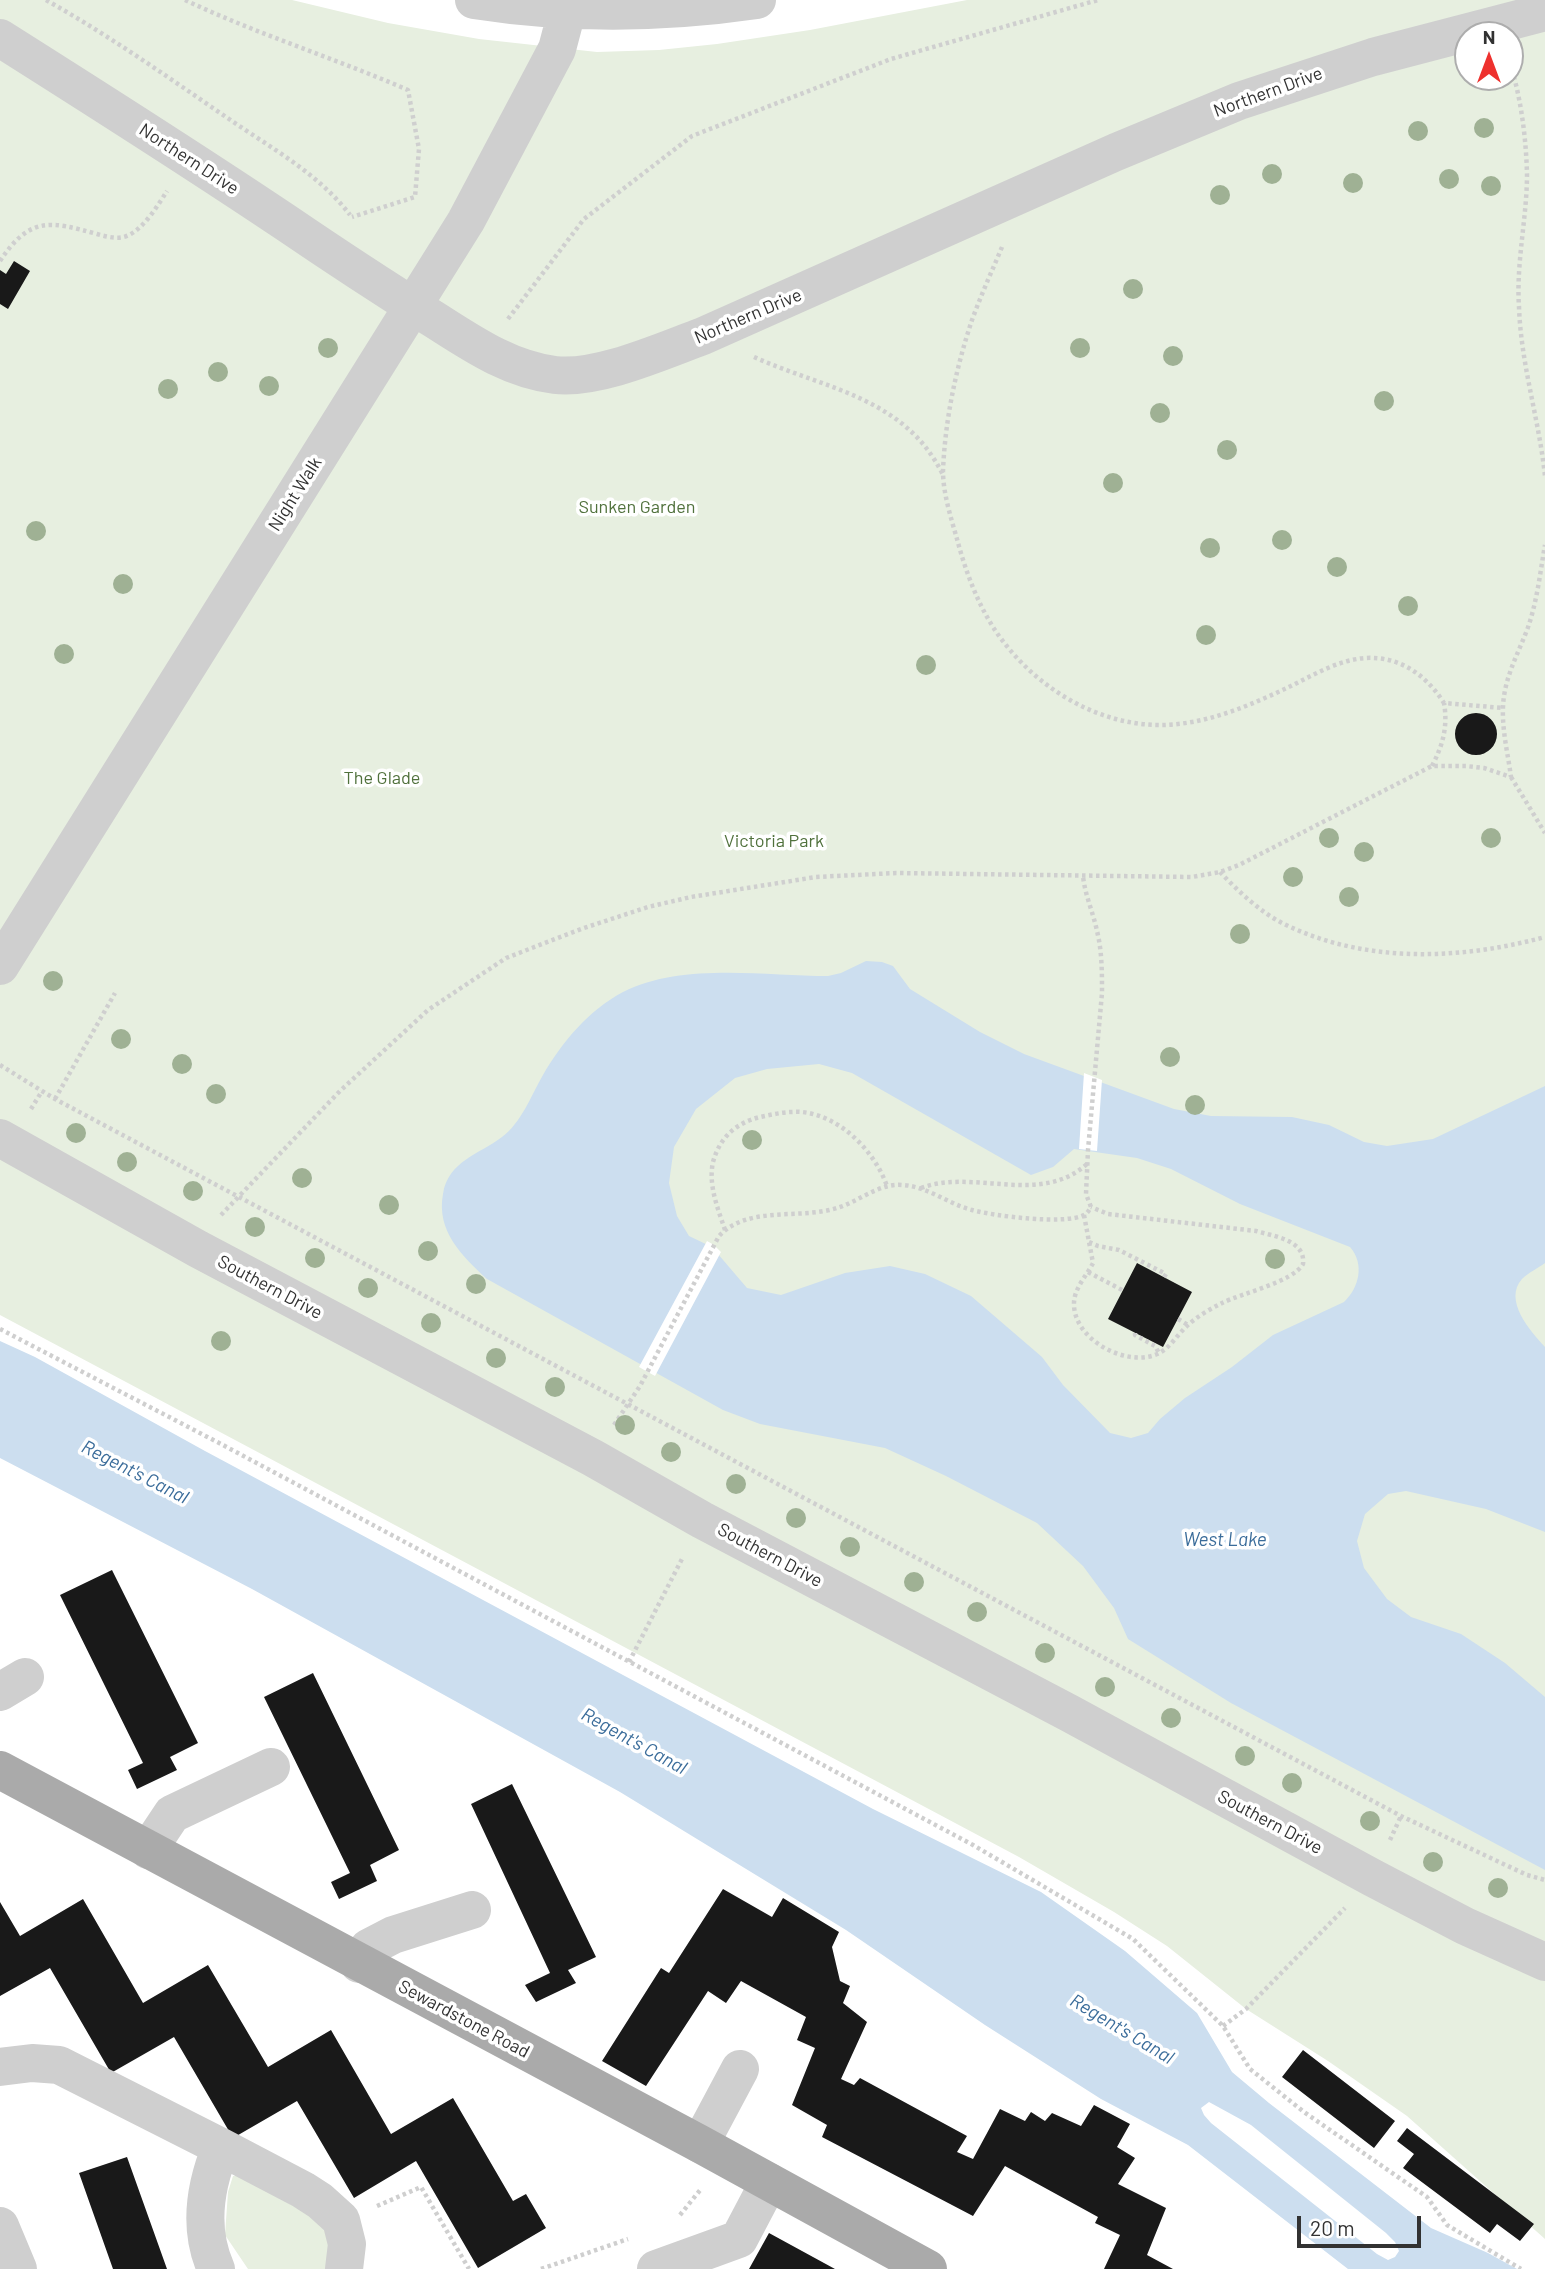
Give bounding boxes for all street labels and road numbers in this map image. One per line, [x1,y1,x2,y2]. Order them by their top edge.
street label: Northern Drive [1211,62,1325,122]
street label: Northern Drive [135,119,243,199]
street label: Northern Drive [691,284,805,348]
street label: Night Walk [264,453,326,535]
street label: Southern Drive [214,1250,326,1324]
street label: Southern Drive [714,1518,826,1592]
street label: Southern Drive [1214,1785,1326,1859]
street label: Sewardstone Road [395,1975,533,2063]

